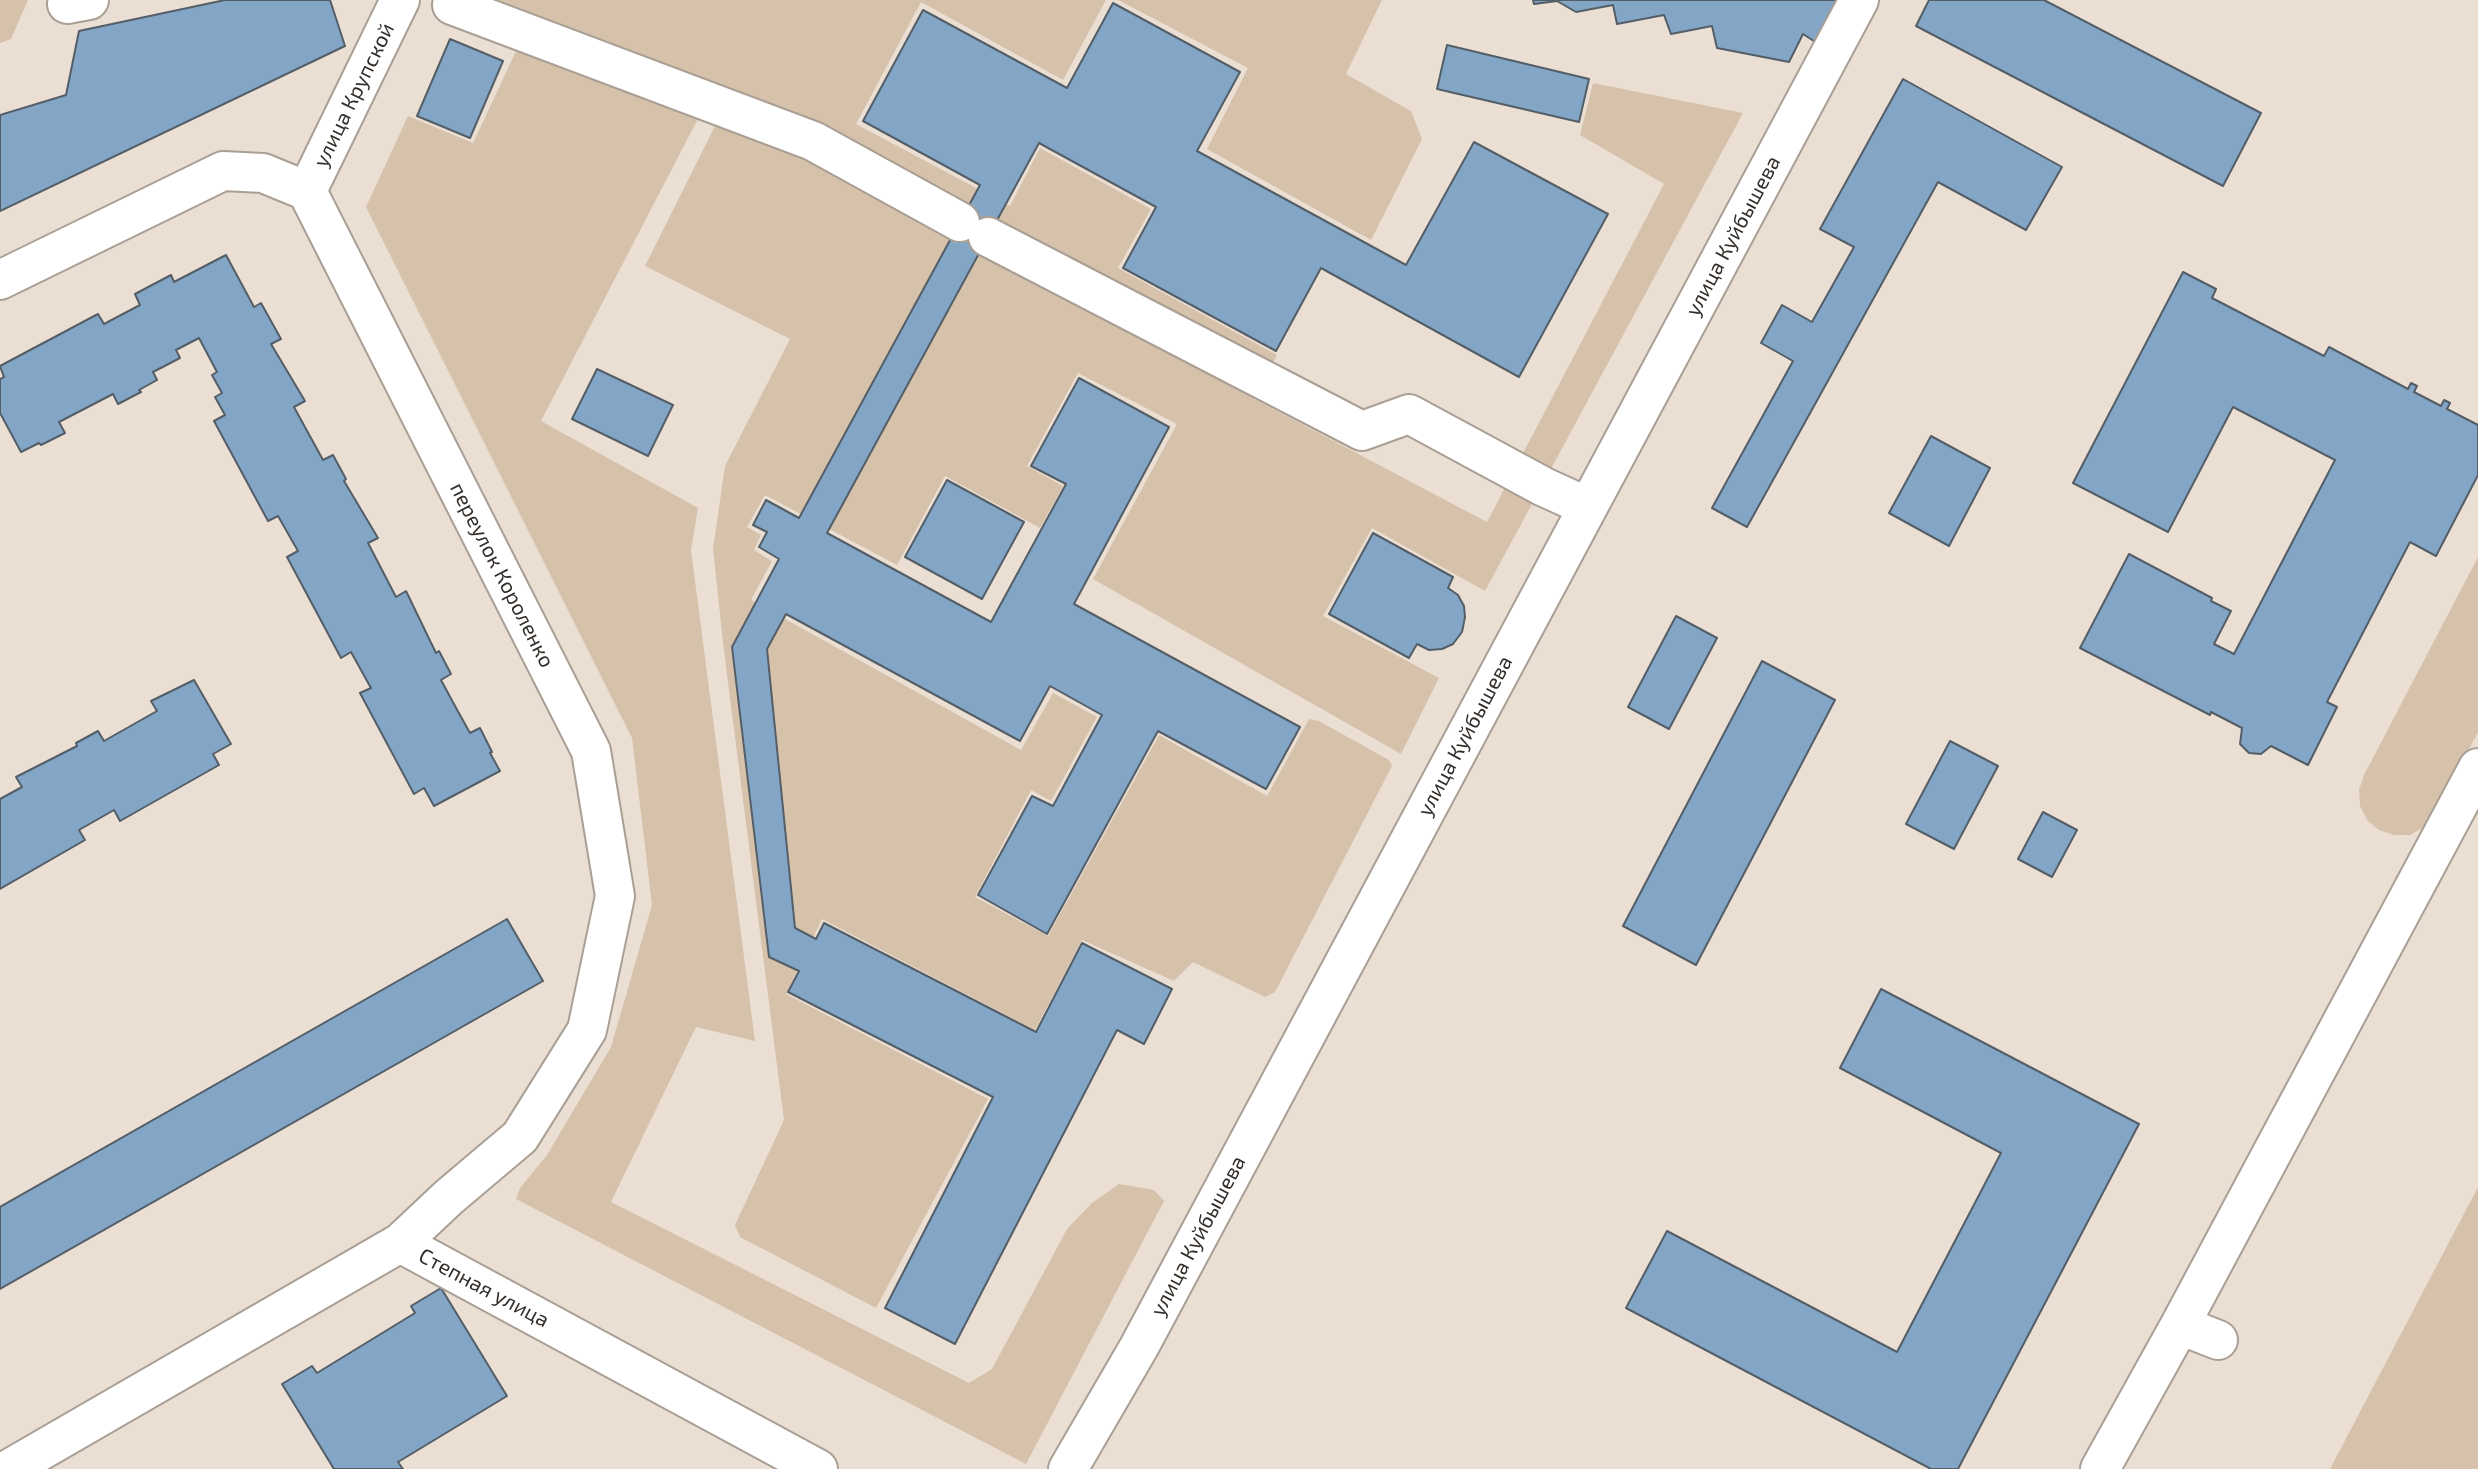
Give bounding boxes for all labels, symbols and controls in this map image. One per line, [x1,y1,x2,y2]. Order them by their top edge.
street label: улица Крупской [308,19,400,171]
street label: улица Куйбышева [1680,152,1786,320]
street label: переулок Короленко [444,478,560,672]
street label: улица Куйбышева [1412,652,1518,820]
street label: улица Куйбышева [1145,1152,1251,1320]
street label: Степная улица [414,1243,554,1333]

